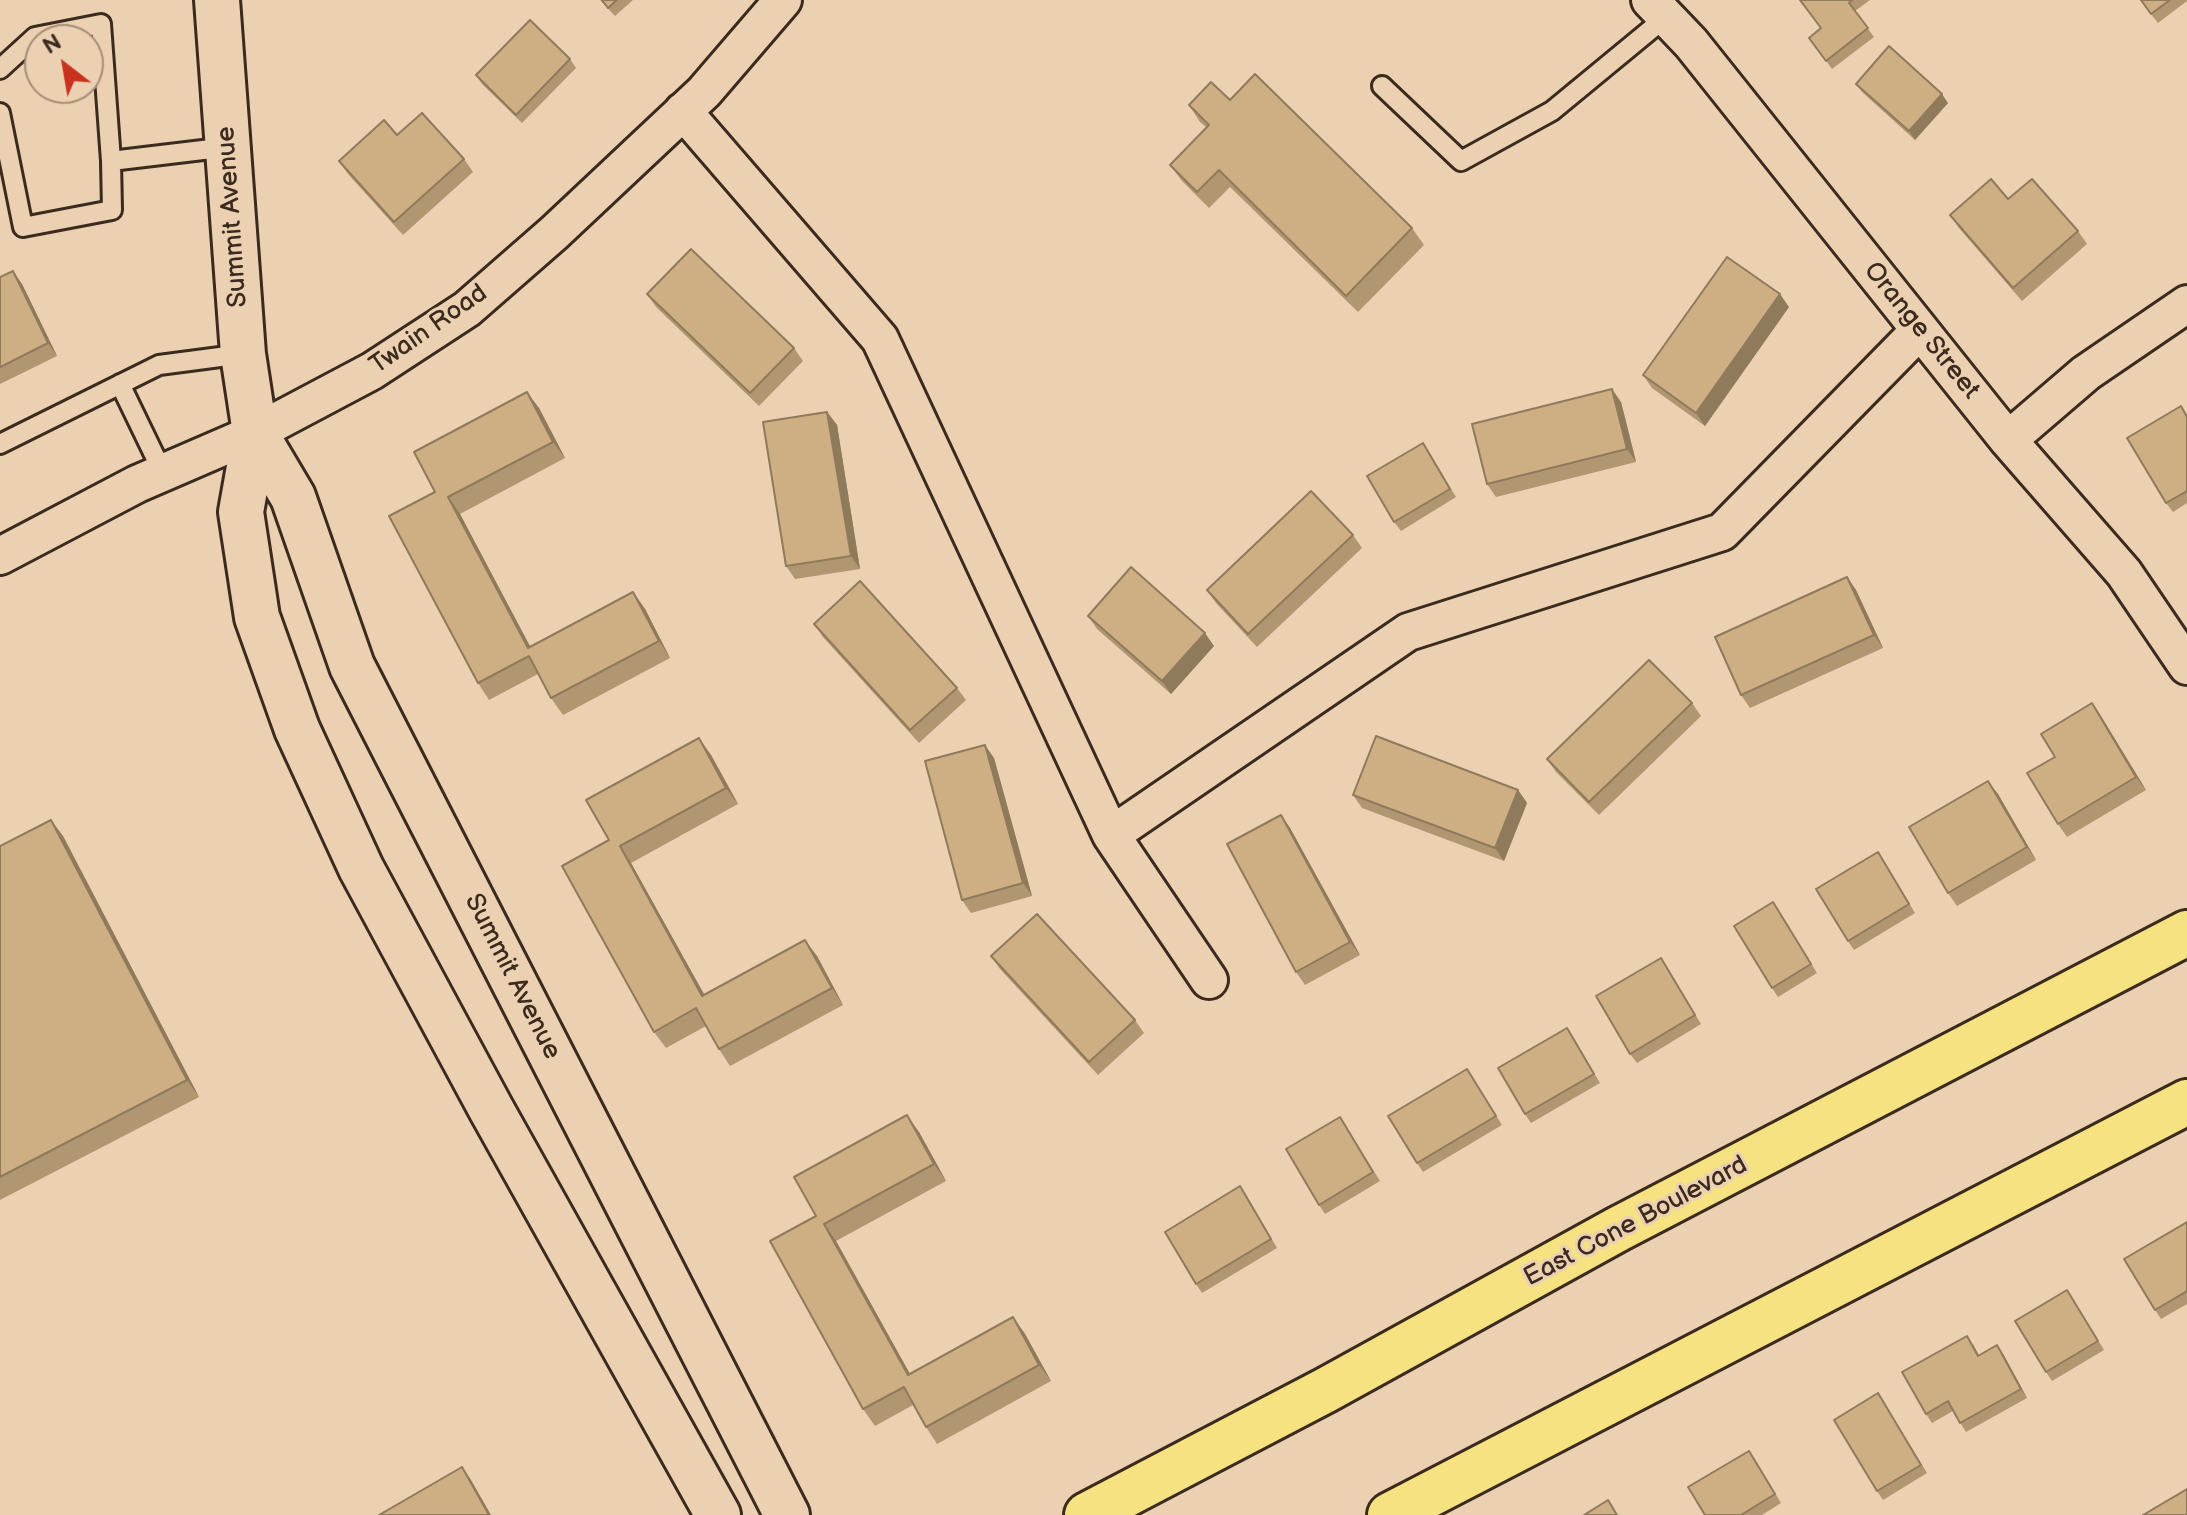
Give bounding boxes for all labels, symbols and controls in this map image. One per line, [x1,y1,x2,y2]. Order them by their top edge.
north arrow [24,24,104,104]
text: N [38,29,66,61]
street label: Summit Avenue [211,125,255,309]
street label: Orange Street [1856,256,1986,406]
street label: Twain Road [364,278,494,382]
street label: Summit Avenue [457,889,567,1065]
street label: East Cone Boulevard [1519,1150,1753,1294]

